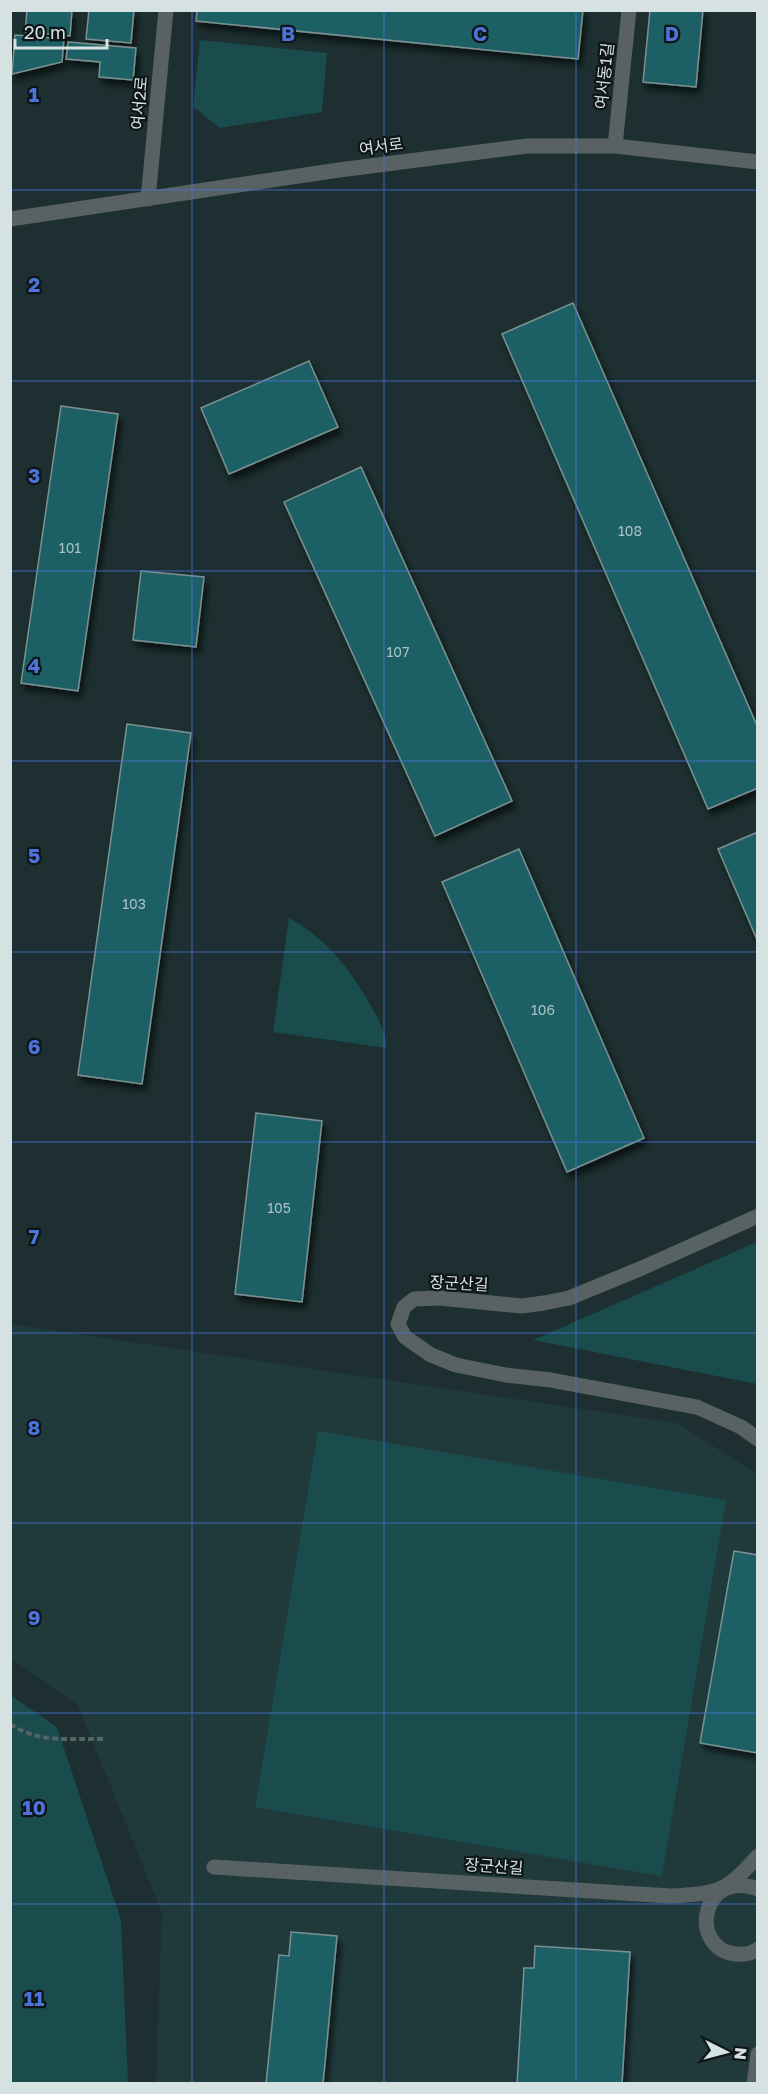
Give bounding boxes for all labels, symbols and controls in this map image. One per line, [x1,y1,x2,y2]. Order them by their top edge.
scale bar [15,12,106,50]
text: 20 m [24,21,66,43]
text: B [281,21,295,45]
text: C [473,21,487,45]
text: D [665,21,679,45]
street label: 여서동1길 [591,42,617,110]
street label: 여서2로 [127,75,151,130]
text: 1 [29,82,39,106]
street label: 여서로 [358,133,405,159]
text: 2 [28,272,40,296]
text: 3 [28,463,40,487]
house number: 108 [618,522,642,539]
house number: 101 [59,539,81,556]
house number: 107 [387,643,409,660]
text: 4 [28,653,40,677]
text: 5 [28,843,40,867]
house number: 103 [122,895,146,912]
house number: 106 [531,1001,555,1018]
text: 6 [28,1034,40,1058]
house number: 105 [267,1199,291,1216]
text: 7 [29,1224,40,1248]
street label: 장군산길 [429,1271,489,1295]
text: 8 [28,1415,40,1439]
text: 9 [28,1605,40,1629]
text: 10 [22,1795,46,1819]
street label: 장군산길 [464,1854,524,1878]
text: 11 [24,1986,44,2010]
north arrow [696,2022,756,2082]
text: N [730,2046,751,2061]

